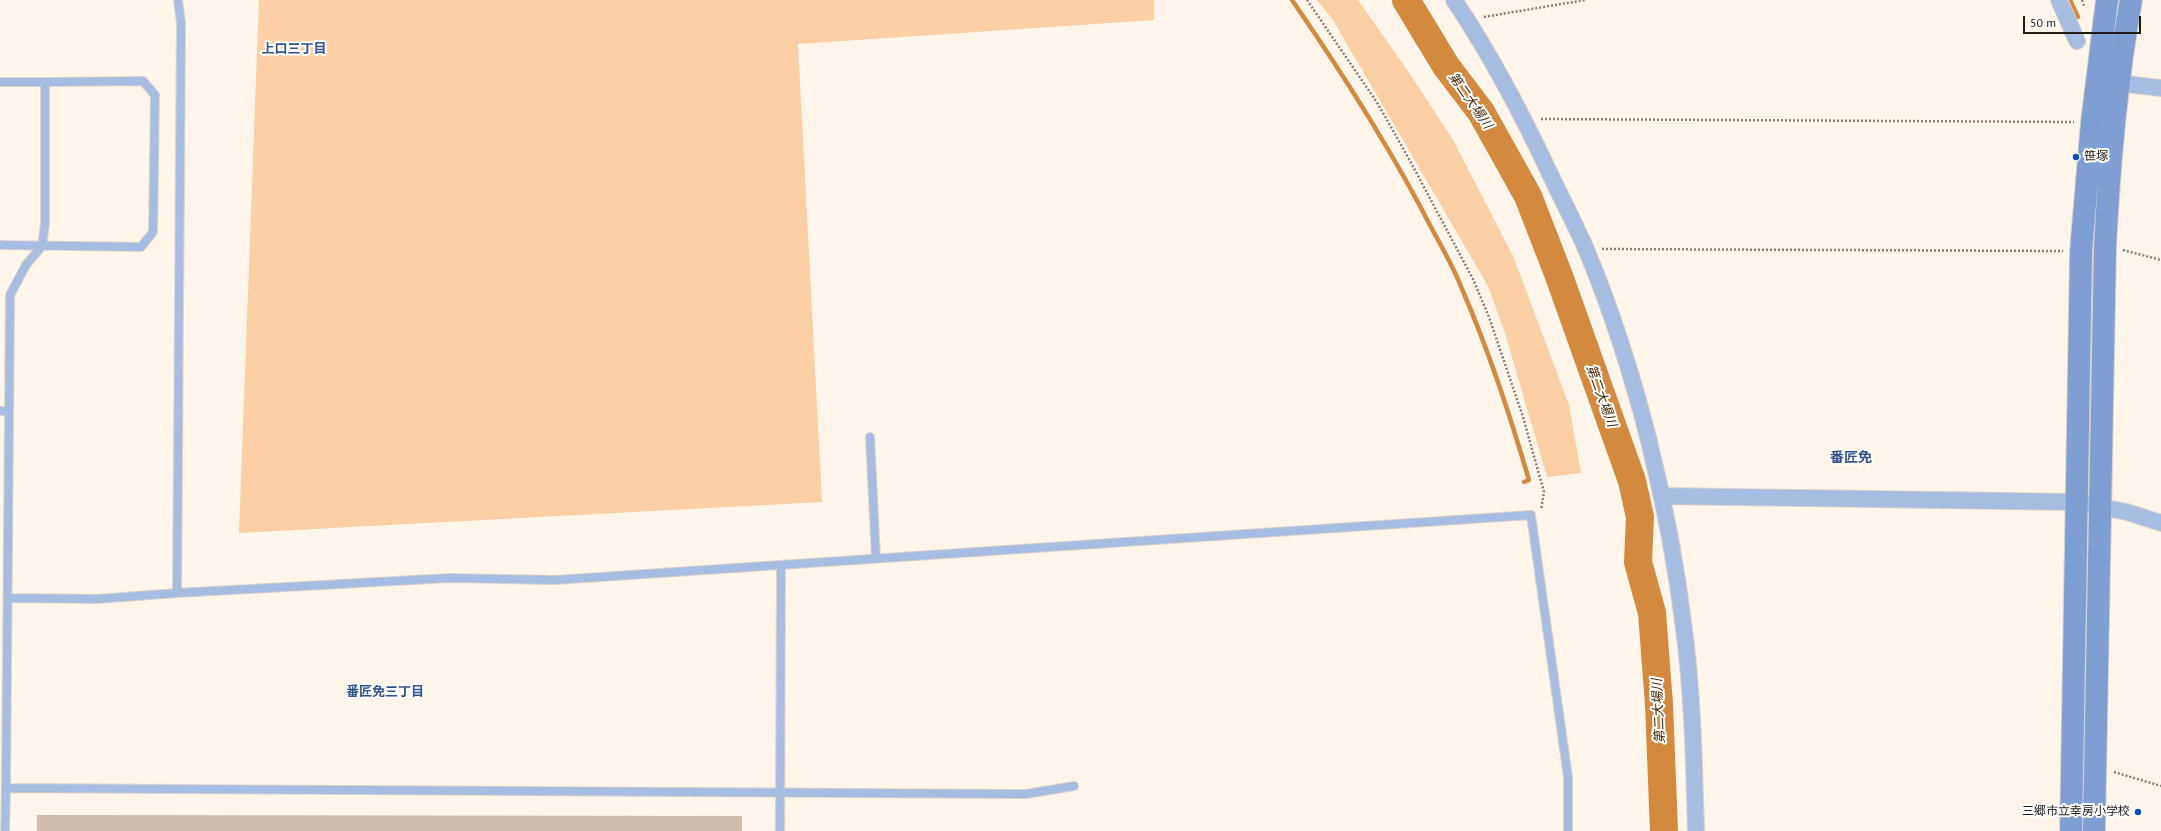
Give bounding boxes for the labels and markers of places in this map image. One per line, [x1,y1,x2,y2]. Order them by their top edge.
place label: 笹塚 [2084,150,2108,164]
marker: 笹塚 [2071,152,2081,162]
place label: 三郷市立幸房小学校 [2022,805,2130,819]
marker: 三郷市立幸房小学校 [2133,807,2143,817]

